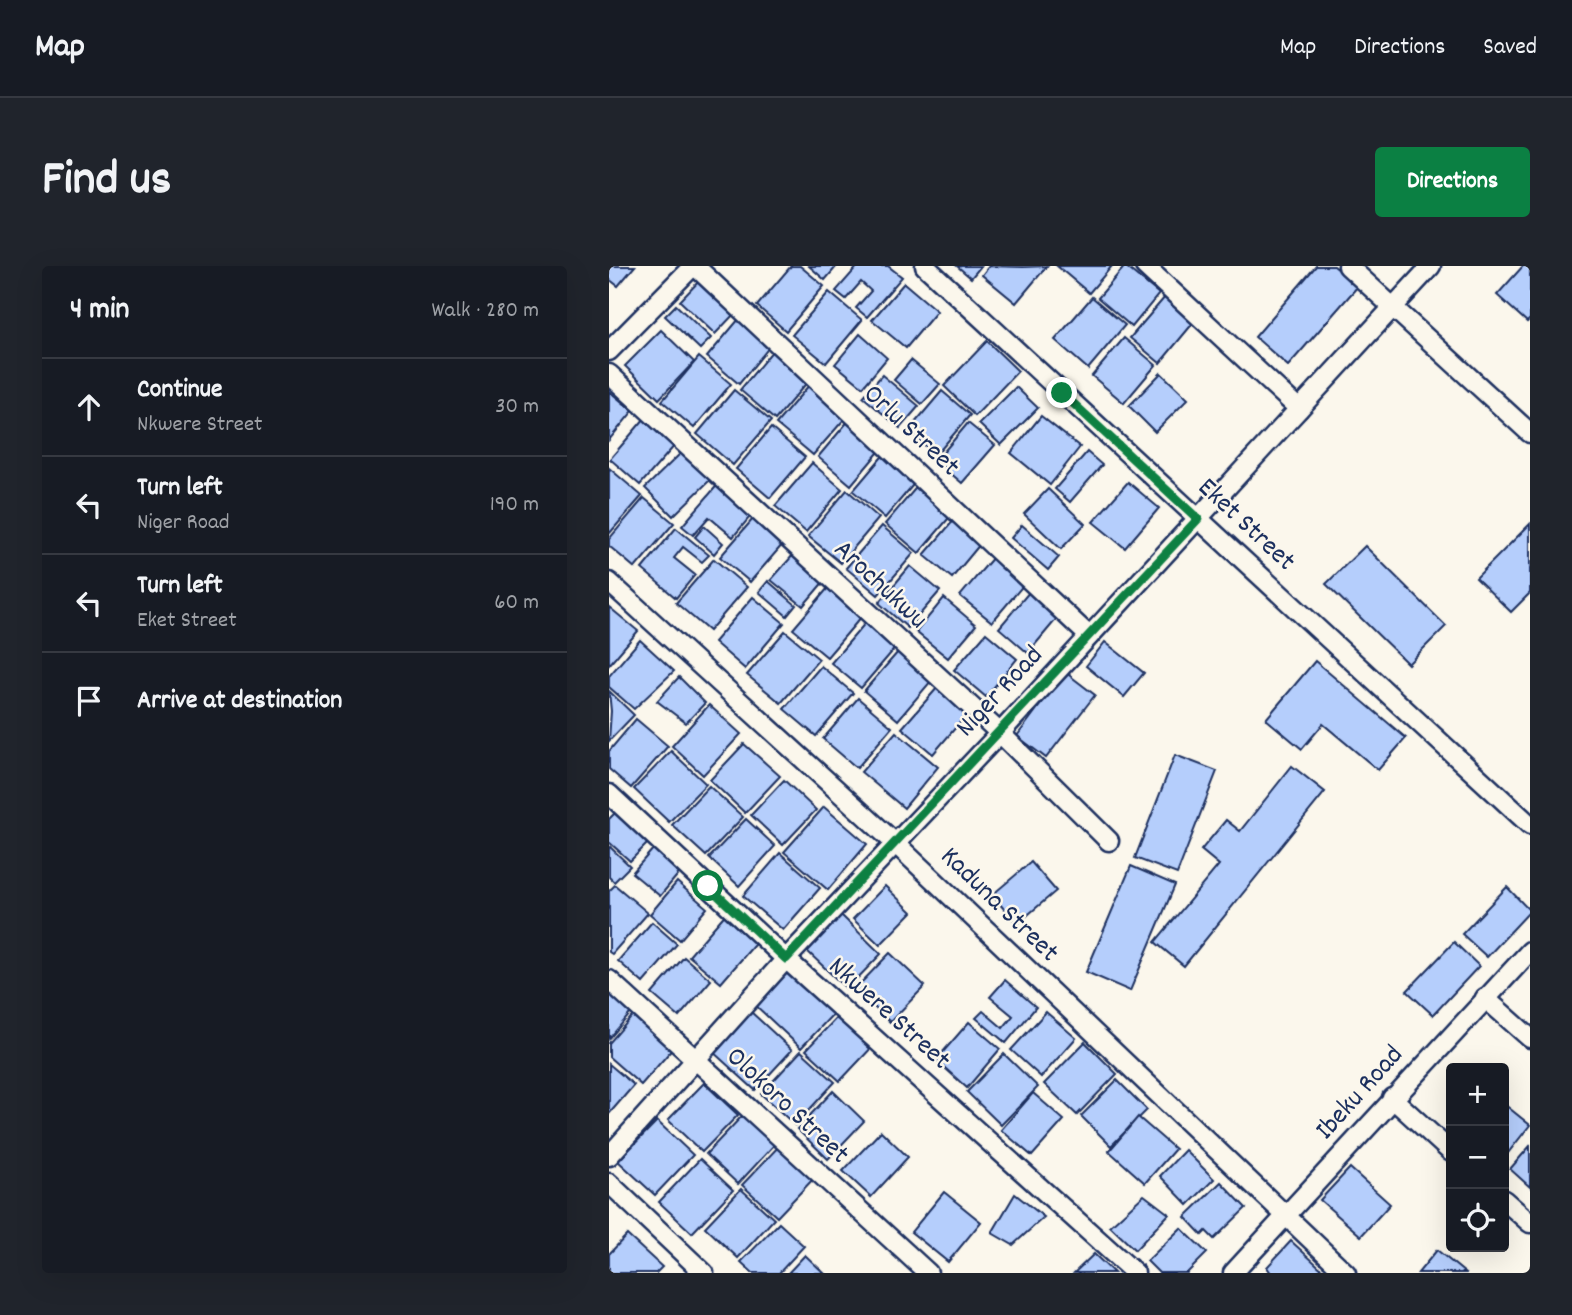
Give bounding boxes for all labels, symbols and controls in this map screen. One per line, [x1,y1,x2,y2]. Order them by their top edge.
text: Map [35,25,85,72]
text: Map [1280,31,1316,65]
text: Directions [1354,31,1445,65]
text: Saved [1483,31,1537,65]
text: Find us [42,147,171,217]
button: Directions [1375,147,1530,217]
text: 4 min [70,290,129,333]
text: Walk · 280 m [431,295,539,328]
text: Continue [137,372,222,409]
street label: Orlu Street [853,377,967,487]
route end [1046,377,1077,408]
icon: ahead [70,388,108,426]
text: 30 m [495,391,539,424]
text: Nkwere Street [137,409,263,442]
text: Turn left [137,470,223,507]
street label: Eket Street [1187,470,1303,582]
icon: left [70,486,108,524]
text: 190 m [490,489,539,522]
text: Niger Road [137,507,230,540]
street label: Arochukwu [823,532,935,640]
text: Turn left [137,568,223,605]
icon: left [70,584,108,622]
text: 60 m [494,587,539,620]
text: Eket Street [137,605,237,638]
street label: Niger Road [948,638,1054,748]
icon: arrive [70,682,108,720]
text: Arrive at destination [137,683,342,720]
street label: Kaduna Street [930,839,1066,973]
route start [692,870,723,901]
street label: Nkwere Street [818,949,958,1081]
street label: Ibeku Road [1308,1038,1414,1150]
street label: Olokoro Street [715,1039,857,1175]
map controls [1446,1063,1509,1252]
button: + [1446,1063,1509,1126]
button: − [1446,1126,1509,1189]
button: locate [1446,1189,1509,1252]

